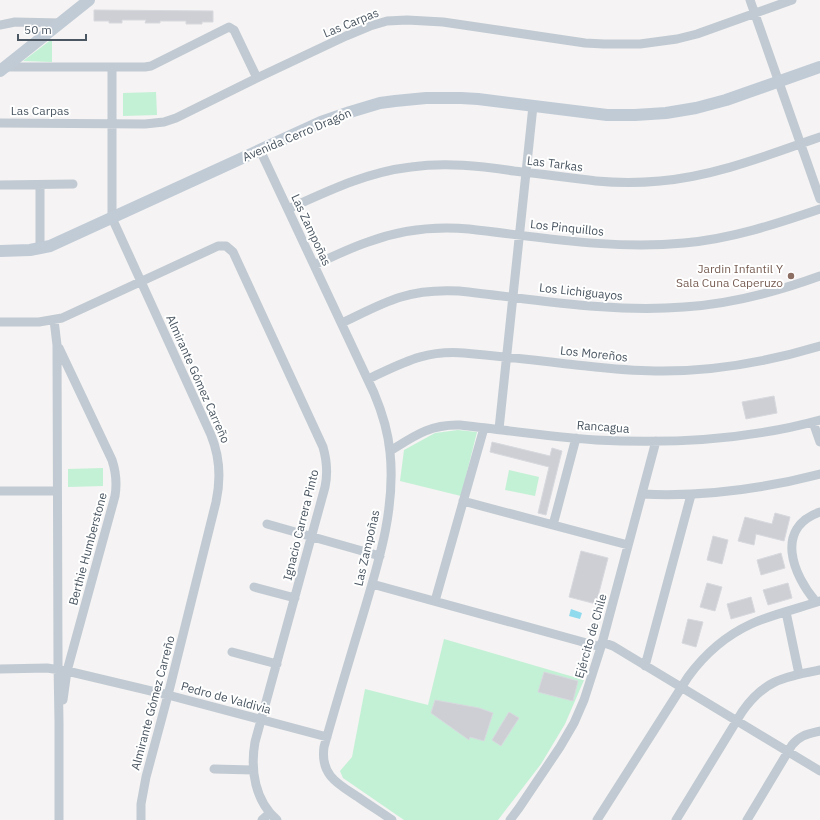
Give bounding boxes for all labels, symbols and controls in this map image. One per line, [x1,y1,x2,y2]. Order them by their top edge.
street label: Las Carpas [321,5,381,40]
scale bar [18,16,86,42]
text: 50 m [24,22,52,37]
street label: Las Carpas [11,103,69,118]
street label: Avenida Cerro Dragón [240,105,354,164]
street label: Las Tarkas [526,153,584,174]
street label: Las Zampoñas [288,191,335,268]
street label: Los Pinquillos [529,216,605,239]
place label: Jardin Infantil Y Sala Cuna Caperuzo [676,261,783,290]
marker: Jardin Infantil Y Sala Cuna Caperuzo [786,271,796,281]
street label: Los Lichiguayos [538,280,624,303]
street label: Almirante Gómez Carreño [163,312,234,445]
street label: Los Moreños [559,342,629,365]
street label: Rancagua [576,417,630,436]
street label: Ignacio Carrera Pinto [279,468,322,582]
street label: Berthie Humberstone [65,490,110,607]
street label: Las Zampoñas [350,508,383,587]
street label: Ejército de Chile [571,592,610,680]
street label: Almirante Gómez Carreño [127,634,178,772]
street label: Pedro de Valdivia [179,678,273,717]

